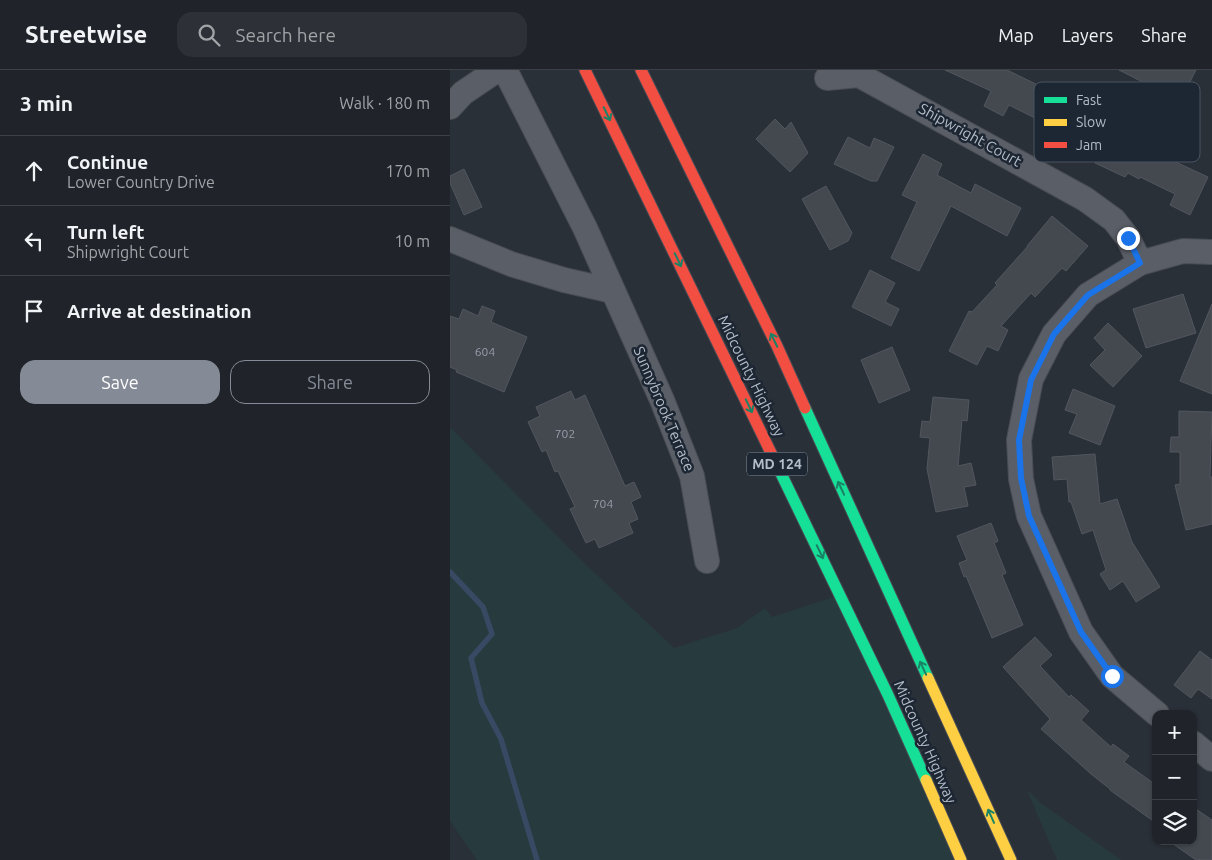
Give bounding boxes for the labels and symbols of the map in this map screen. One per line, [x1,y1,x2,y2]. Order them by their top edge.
legend [1034,82,1200,162]
text: Fast [1076,92,1102,108]
street label: Shipwright Court [916,99,1024,170]
one-way arrow [603,106,612,121]
text: Slow [1076,114,1106,130]
text: Jam [1076,137,1102,153]
route end [1117,227,1140,250]
one-way arrow [674,252,683,267]
street label: Midcounty Highway [715,312,788,439]
one-way arrow [769,333,778,348]
street label: Sunnybrook Terrace [630,344,698,474]
house number: 604 [475,345,495,358]
one-way arrow [745,398,754,413]
house number: 702 [555,427,575,440]
road number: MD 124 [747,452,807,476]
one-way arrow [836,481,846,496]
house number: 704 [593,497,613,510]
one-way arrow [815,545,825,560]
one-way arrow [918,661,928,676]
route start [1101,665,1124,688]
street label: Midcounty Highway [891,678,960,806]
one-way arrow [985,809,995,824]

